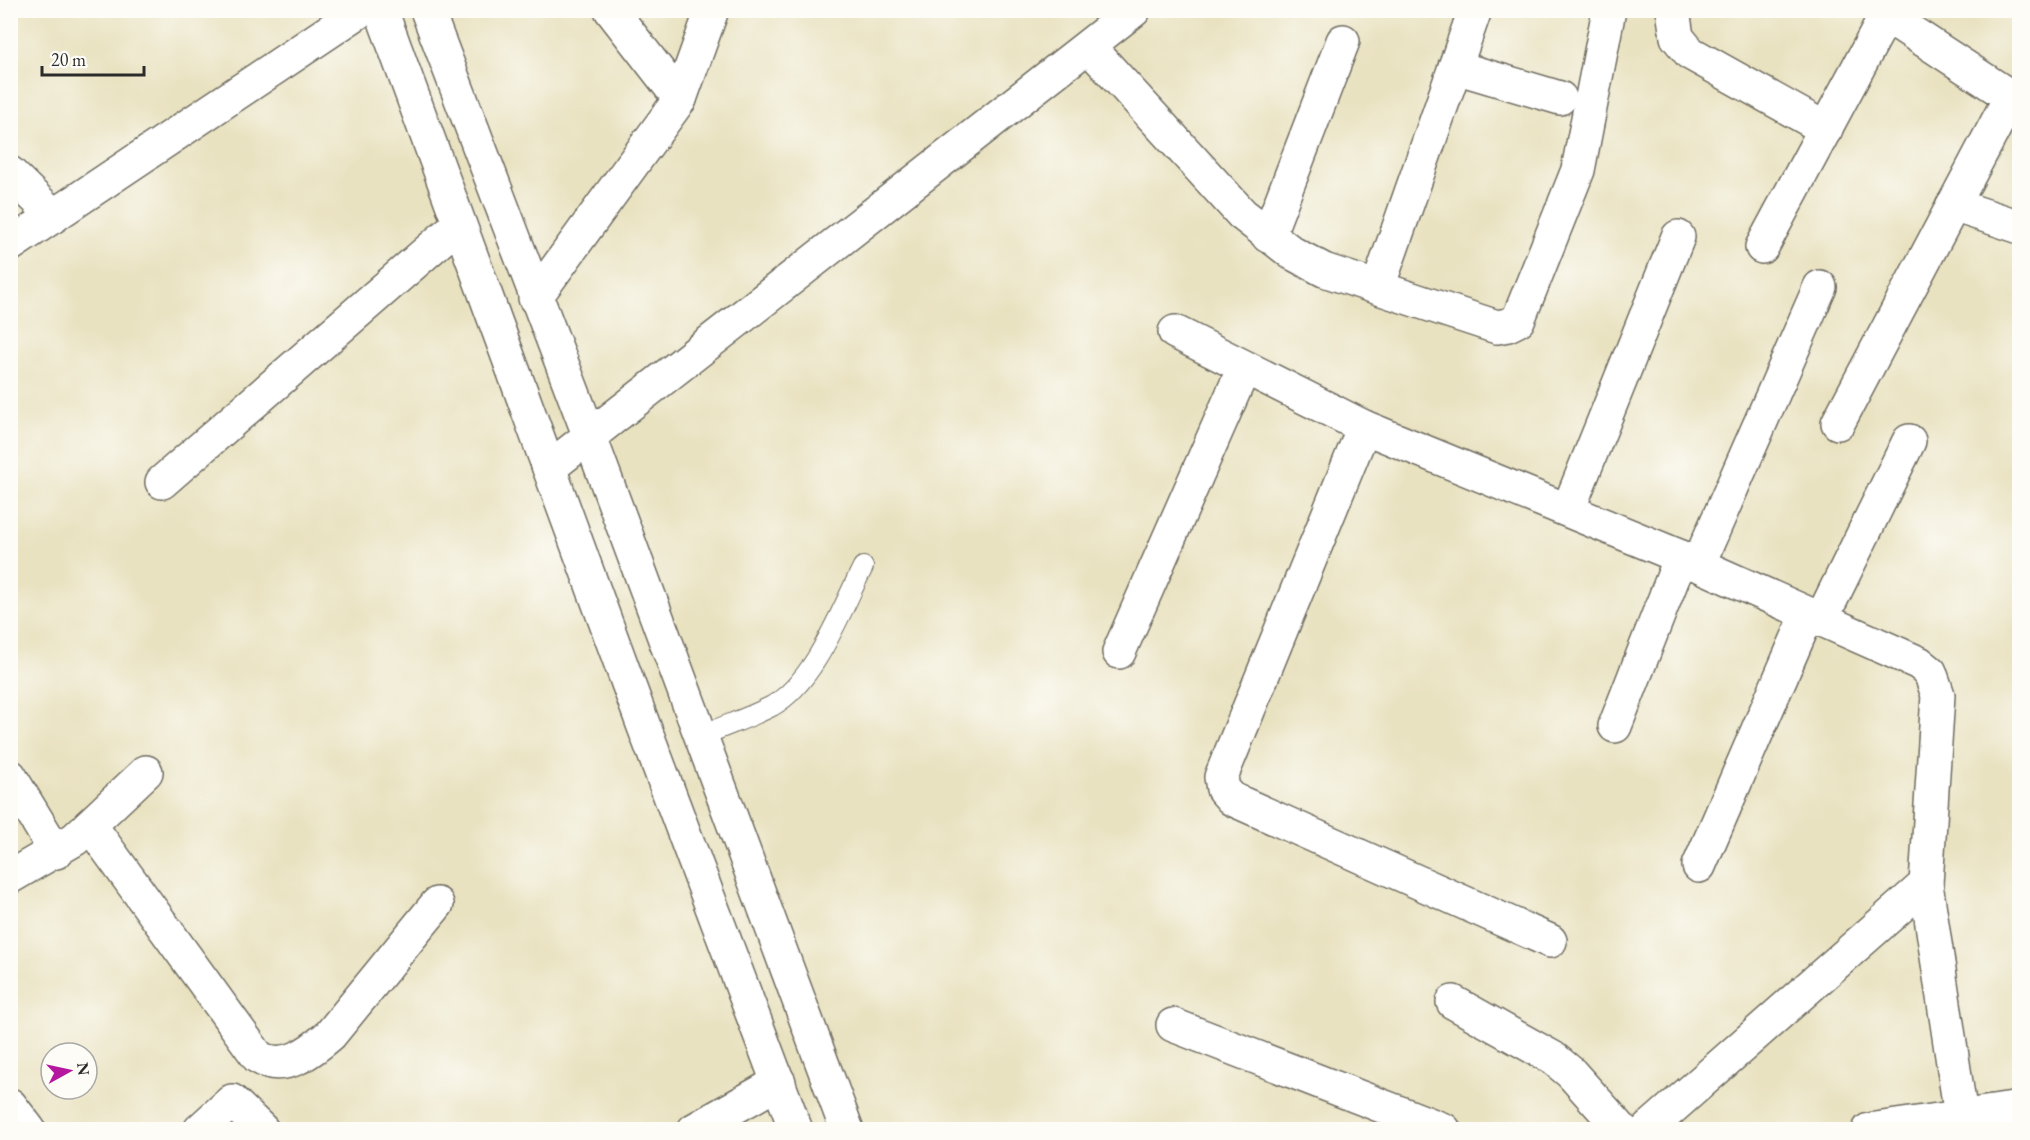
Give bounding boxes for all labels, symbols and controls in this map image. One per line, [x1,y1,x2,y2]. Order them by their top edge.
scale bar [42,39,144,77]
text: 20 m [51,48,86,71]
north arrow [39,1041,99,1101]
text: N [72,1061,95,1077]

